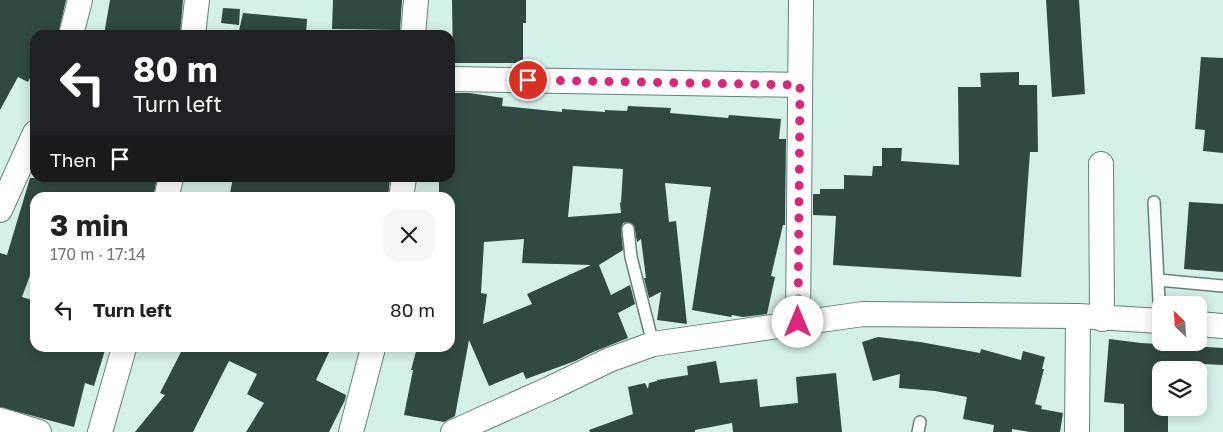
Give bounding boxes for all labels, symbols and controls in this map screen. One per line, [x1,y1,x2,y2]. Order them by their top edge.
text: 80 m [133,48,218,90]
icon: left [50,50,115,115]
pin [507,59,549,101]
icon: arrive [514,66,542,94]
text: Turn left [133,90,222,117]
icon: arrive [106,145,134,173]
text: Then [50,148,96,171]
text: 3 min [50,207,128,243]
button: close [383,209,435,261]
text: 170 m · 17:14 [50,244,146,264]
position arrow [771,295,823,347]
icon: left [50,296,78,324]
north arrow [1152,296,1208,351]
map controls [1152,296,1207,416]
text: Turn left [93,298,172,321]
text: 80 m [390,298,435,321]
button: layers [1152,361,1207,416]

